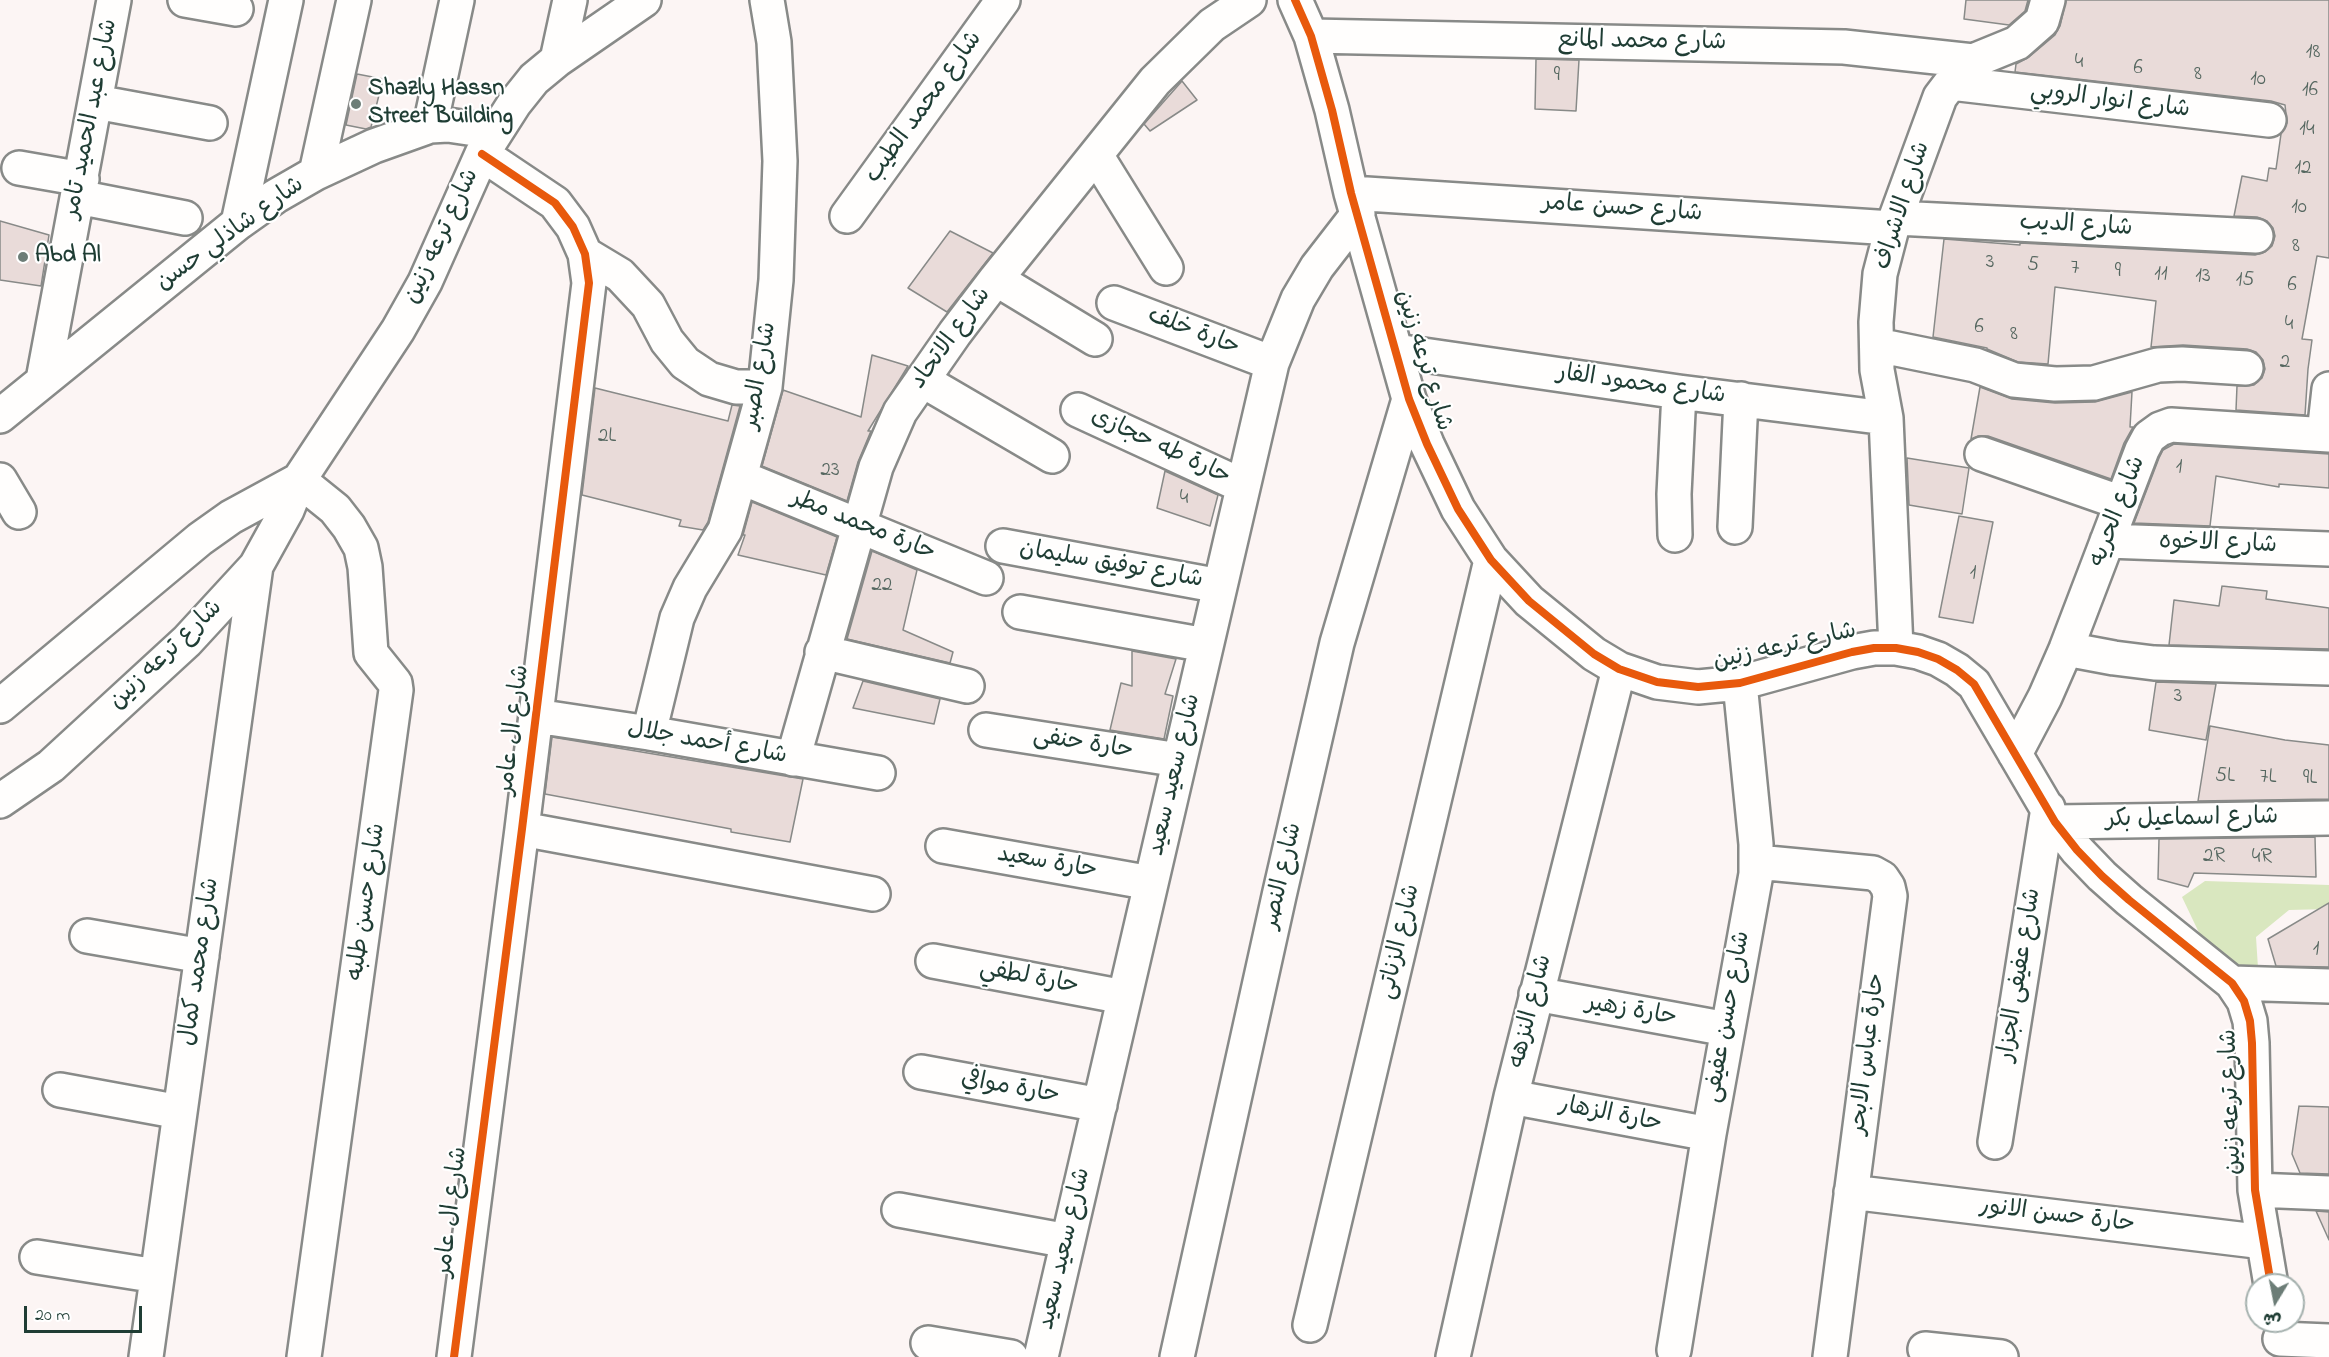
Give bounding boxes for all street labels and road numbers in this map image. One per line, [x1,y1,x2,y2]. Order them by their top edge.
street label: شارع عبد الحميد تامر [59,17,125,221]
street label: شارع محمد الطيب [860,26,990,190]
street label: شارع محمد المانع [1557,27,1727,59]
street label: شارع انوار الروبي [2028,78,2192,126]
street label: شارع الاشراف [1870,138,1938,274]
street label: شارع ترعه زنين [399,165,487,309]
street label: شارع شاذلي حسن [151,172,311,298]
street label: شارع حسن عامر [1541,190,1703,230]
street label: شارع الديب [2019,210,2133,244]
street label: شارع الاتحاد [905,282,999,396]
street label: شارع ترعه زنين [1387,287,1457,435]
street label: حارة خلف [1143,302,1243,364]
street label: شارع الصبر [737,320,785,432]
street label: شارع محمود الفار [1555,360,1727,412]
street label: حارة طه حجازى [1086,403,1234,493]
street label: شارع الحريه [2085,452,2153,572]
street label: حارة محمد مطر [787,485,939,569]
street label: شارع الاخوه [2158,529,2278,561]
street label: شارع توفيق سليمان [1017,536,1205,596]
street label: شارع ترعه زنين [105,595,229,717]
street label: شارع ترعه زنين [1711,618,1859,678]
street label: شارع ال عامر [493,663,537,797]
street label: شارع سعيد سعيد [1143,691,1209,859]
street label: شارع أحمد جلال [625,716,789,772]
street label: حارة حنفى [1031,723,1135,767]
street label: شارع اسماعيل بكر [2106,804,2278,836]
street label: شارع النصر [1258,820,1310,932]
street label: شارع حسن طلبه [343,821,393,983]
street label: حارة سعيد [995,841,1099,887]
street label: شارع محمد كمال [175,876,227,1048]
street label: شارع الزناتى [1374,882,1428,1002]
street label: شارع عفيفى الجزار [1993,886,2049,1064]
street label: شارع حسن عفيفى [1700,929,1758,1105]
street label: شارع النزهه [1504,952,1560,1072]
street label: حارة لطفي [977,955,1081,1003]
street label: حارة عباس الابحر [1845,972,1893,1136]
street label: حارة زهير [1583,990,1679,1034]
street label: شارع ترعه زنين [2216,1029,2250,1175]
street label: حارة موافي [958,1066,1062,1112]
street label: حارة الزهار [1556,1092,1664,1140]
street label: شارع ال عامر [431,1145,475,1279]
street label: شارع سعيد سعيد [1033,1165,1099,1333]
street label: حارة حسن الانور [1978,1193,2136,1241]

